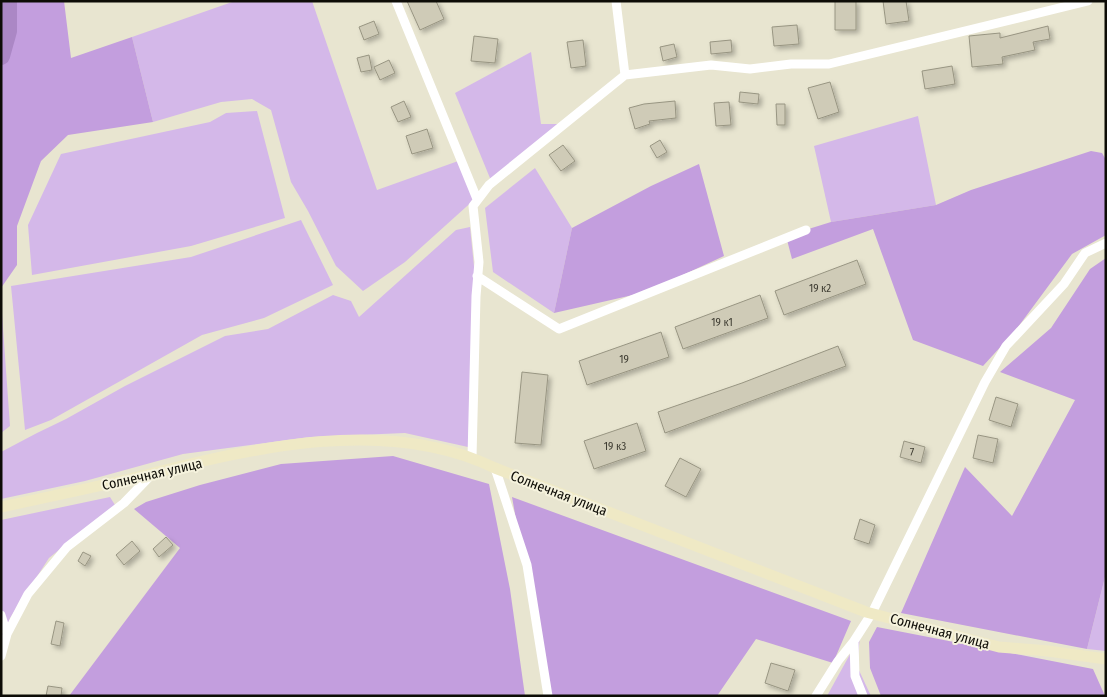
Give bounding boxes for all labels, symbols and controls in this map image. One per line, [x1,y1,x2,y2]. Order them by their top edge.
house number: 19 к2 [809,282,831,295]
house number: 19 к1 [711,316,733,329]
house number: 19 [619,353,629,366]
house number: 19 к3 [604,440,626,453]
house number: 7 [910,446,915,459]
street label: Солнечная улица [100,455,204,494]
street label: Солнечная улица [508,467,610,520]
street label: Солнечная улица [888,610,992,653]

